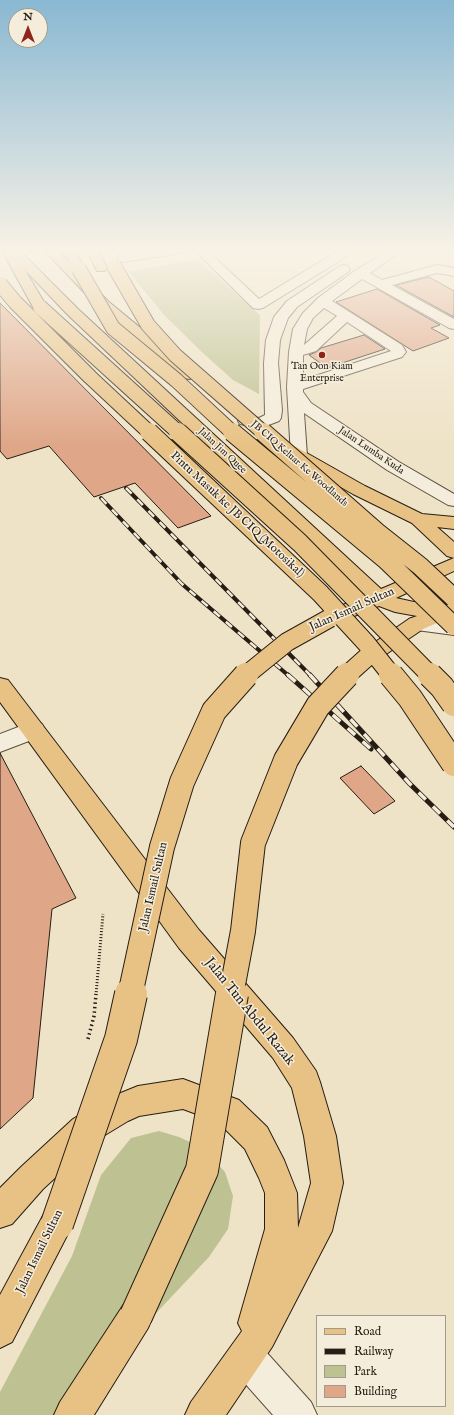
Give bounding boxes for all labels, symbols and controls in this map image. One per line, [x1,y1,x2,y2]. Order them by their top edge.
north arrow [8,8,48,48]
text: N [23,10,33,24]
marker: Tan Oon Kiam Enterprise [317,350,327,360]
place label: Tan Oon Kiam Enterprise [291,361,353,384]
street label: JB CIQ Keluar Ke Woodlands [248,419,350,509]
street label: Jalan Lumba Kuda [336,425,406,477]
street label: Jalan Jim Quee [195,426,249,476]
street label: Pintu Masuk ke JB CIQ (Motosikal) [167,449,307,581]
street label: Jalan Ismail Sultan [307,585,397,635]
street label: Jalan Ismail Sultan [137,841,171,933]
street label: Jalan Tun Abdul Razak [200,955,298,1069]
street label: Jalan Ismail Sultan [13,1208,67,1296]
legend [316,1315,446,1407]
text: Road [354,1324,381,1339]
text: Railway [354,1344,393,1359]
text: Park [354,1364,377,1379]
text: Building [354,1384,397,1399]

